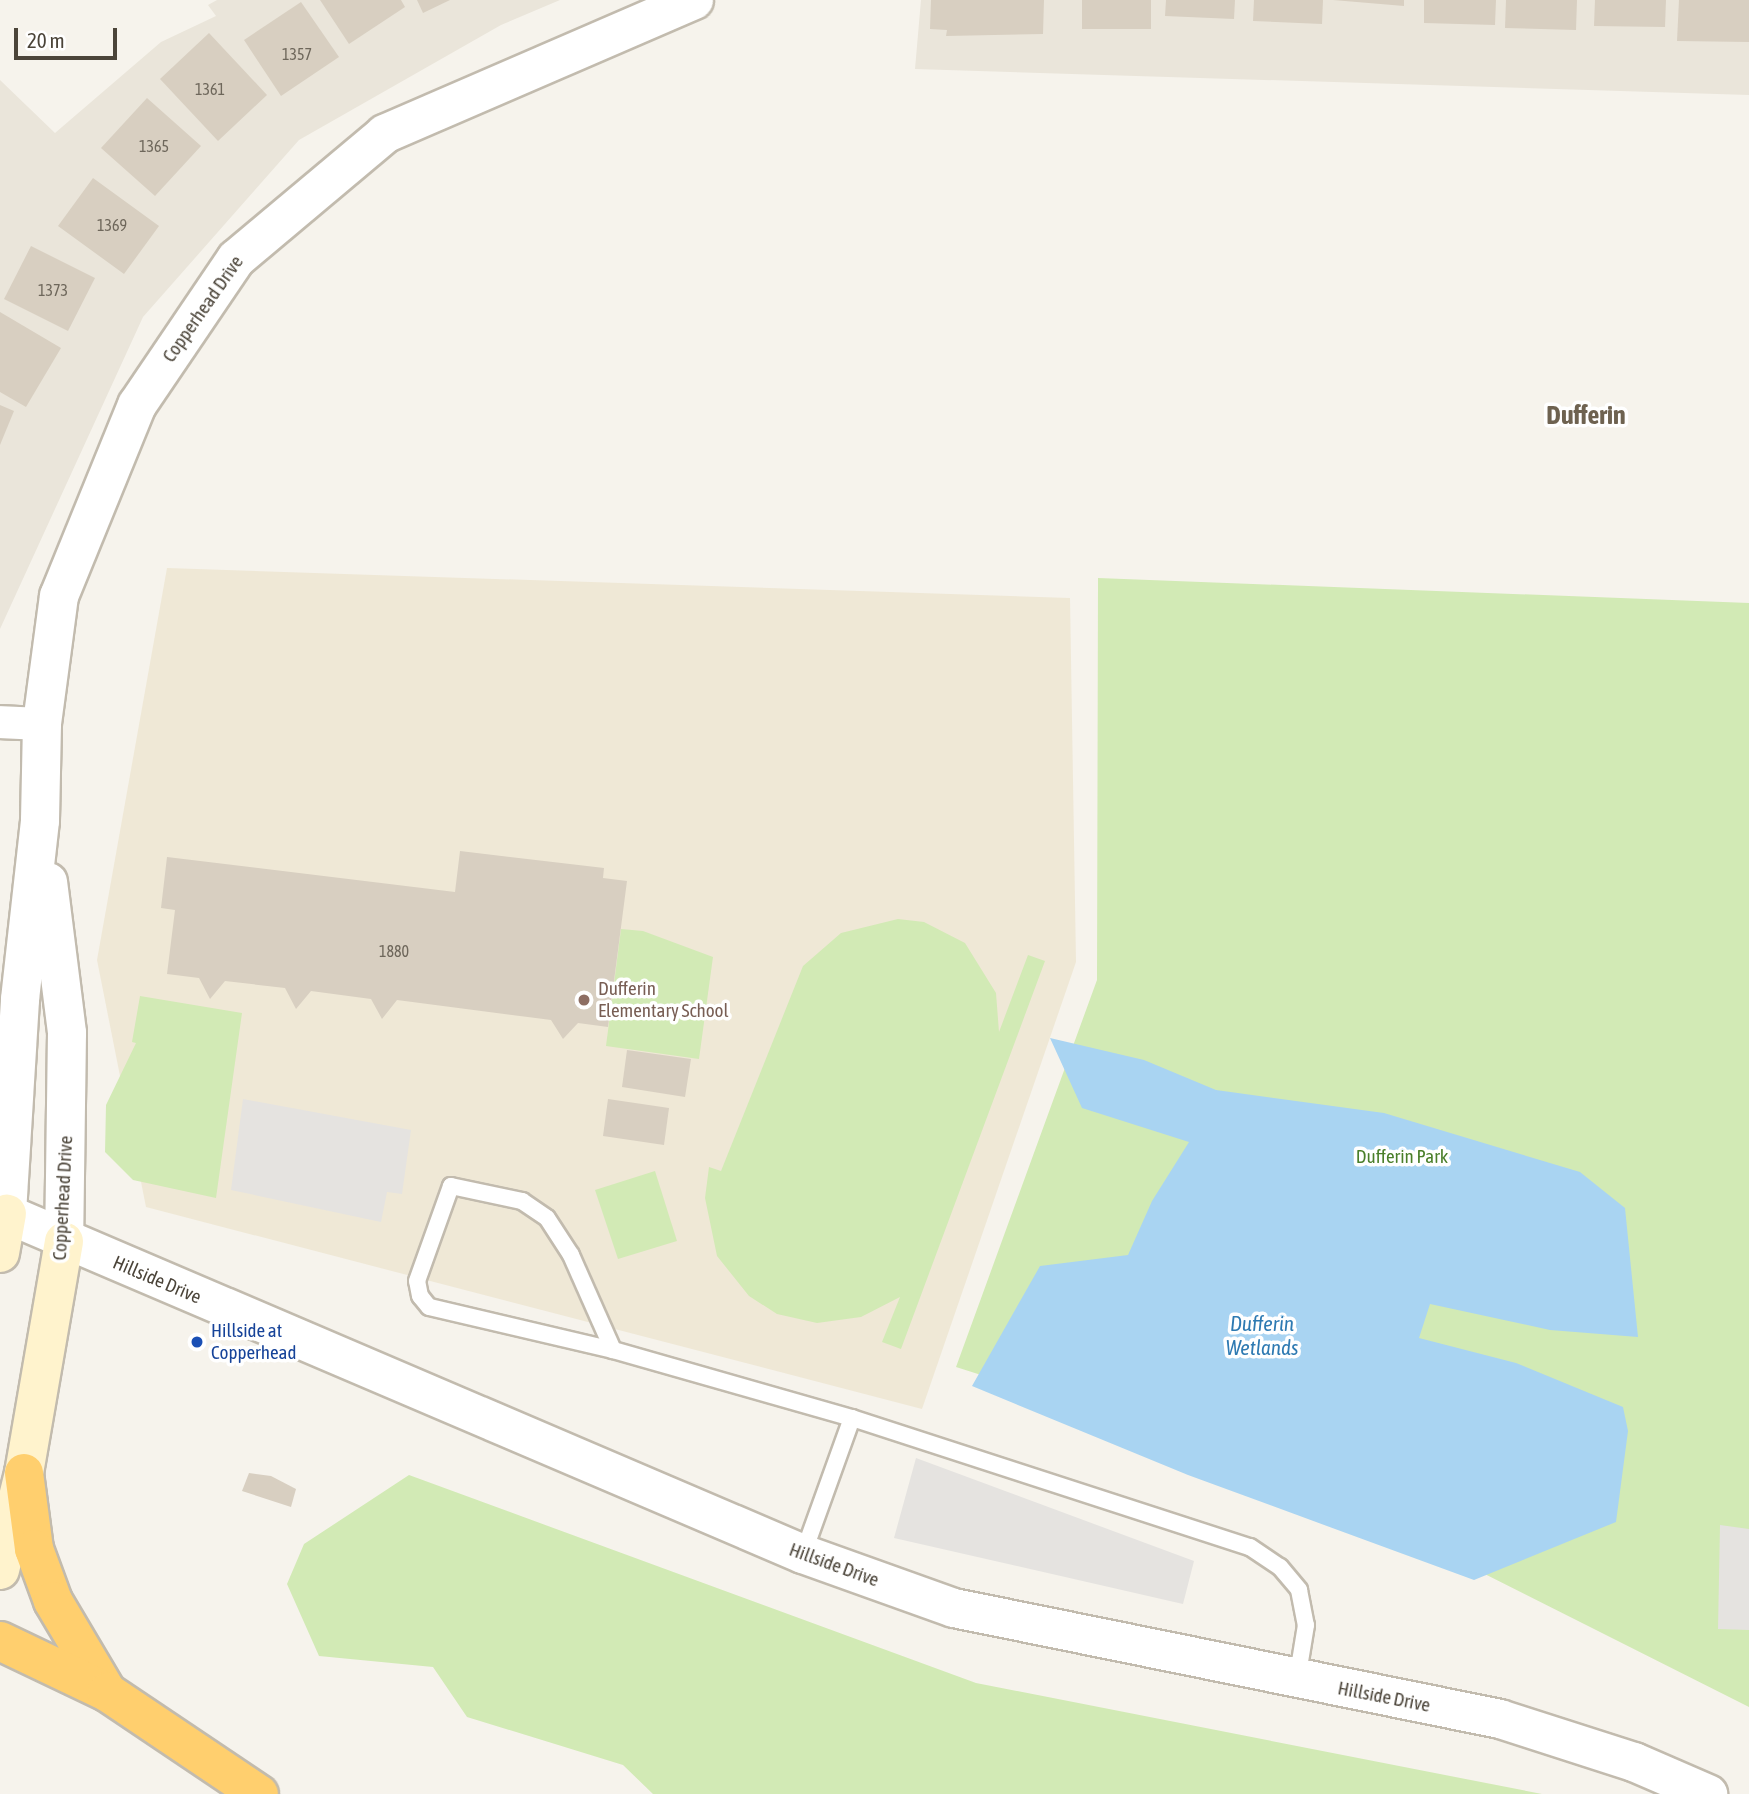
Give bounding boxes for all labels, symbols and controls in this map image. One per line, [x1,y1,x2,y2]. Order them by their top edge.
scale bar [18,14,121,58]
text: 20 m [27,28,65,52]
house number: 1357 [282,44,312,64]
house number: 1361 [195,79,225,99]
house number: 1365 [139,136,169,156]
house number: 1369 [97,215,127,235]
street label: Copperhead Drive [158,251,248,367]
house number: 1373 [38,280,68,300]
district label: Dufferin [1546,400,1626,432]
house number: 1880 [379,941,409,961]
place label: Dufferin Elementary School [598,978,729,1022]
marker: Dufferin Elementary School [576,992,592,1008]
street label: Copperhead Drive [48,1135,78,1261]
park label: Dufferin Park [1356,1146,1448,1168]
street label: Hillside Drive [109,1251,205,1309]
water label: Dufferin Wetlands [1226,1310,1298,1360]
place label: Hillside at Copperhead [211,1320,296,1364]
marker: Hillside at Copperhead [189,1334,205,1350]
street label: Hillside Drive [786,1538,882,1592]
street label: Hillside Drive [1336,1677,1432,1717]

